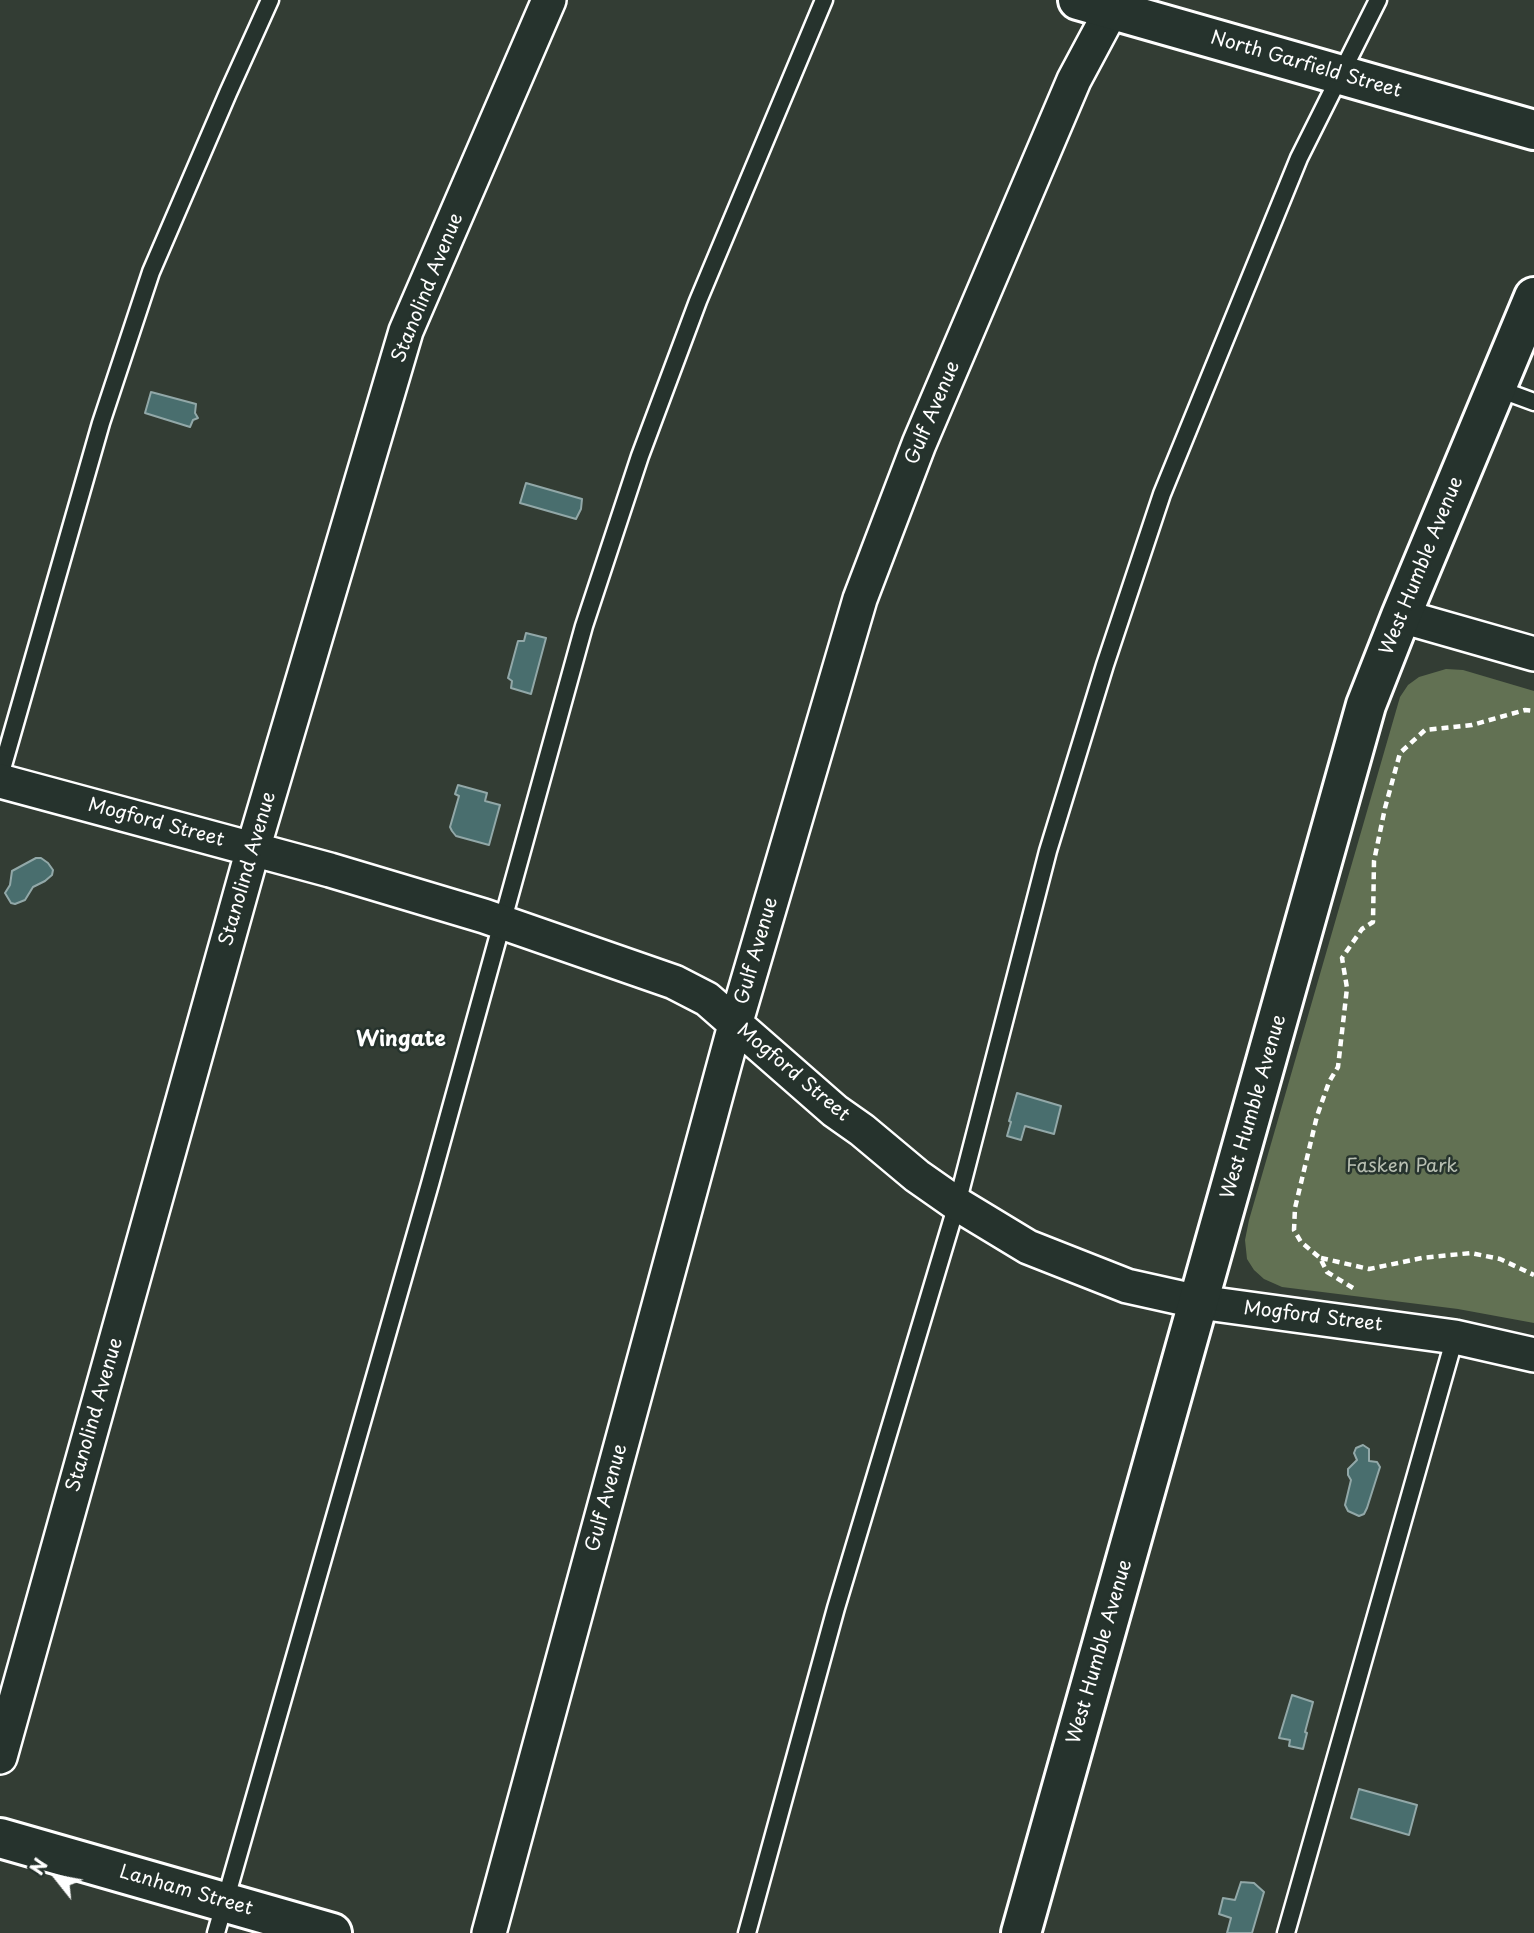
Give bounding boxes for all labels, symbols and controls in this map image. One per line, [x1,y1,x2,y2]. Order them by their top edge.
street label: North Garfield Street [1208,27,1404,103]
street label: Stanolind Avenue [388,210,468,366]
street label: Gulf Avenue [901,358,965,468]
street label: West Humble Avenue [1376,473,1468,659]
street label: Stanolind Avenue [215,789,281,949]
street label: Mogford Street [86,794,226,852]
street label: Gulf Avenue [731,895,783,1007]
street label: West Humble Avenue [1217,1012,1291,1202]
street label: Mogford Street [732,1019,854,1127]
district label: Wingate [356,1027,446,1053]
park label: Fasken Park [1346,1156,1458,1178]
street label: Mogford Street [1242,1297,1384,1337]
street label: Stanolind Avenue [62,1335,128,1495]
street label: Gulf Avenue [582,1442,632,1554]
street label: West Humble Avenue [1063,1557,1137,1747]
north arrow [21,1842,91,1912]
text: N [22,1853,54,1880]
street label: Lanham Street [117,1861,255,1921]

